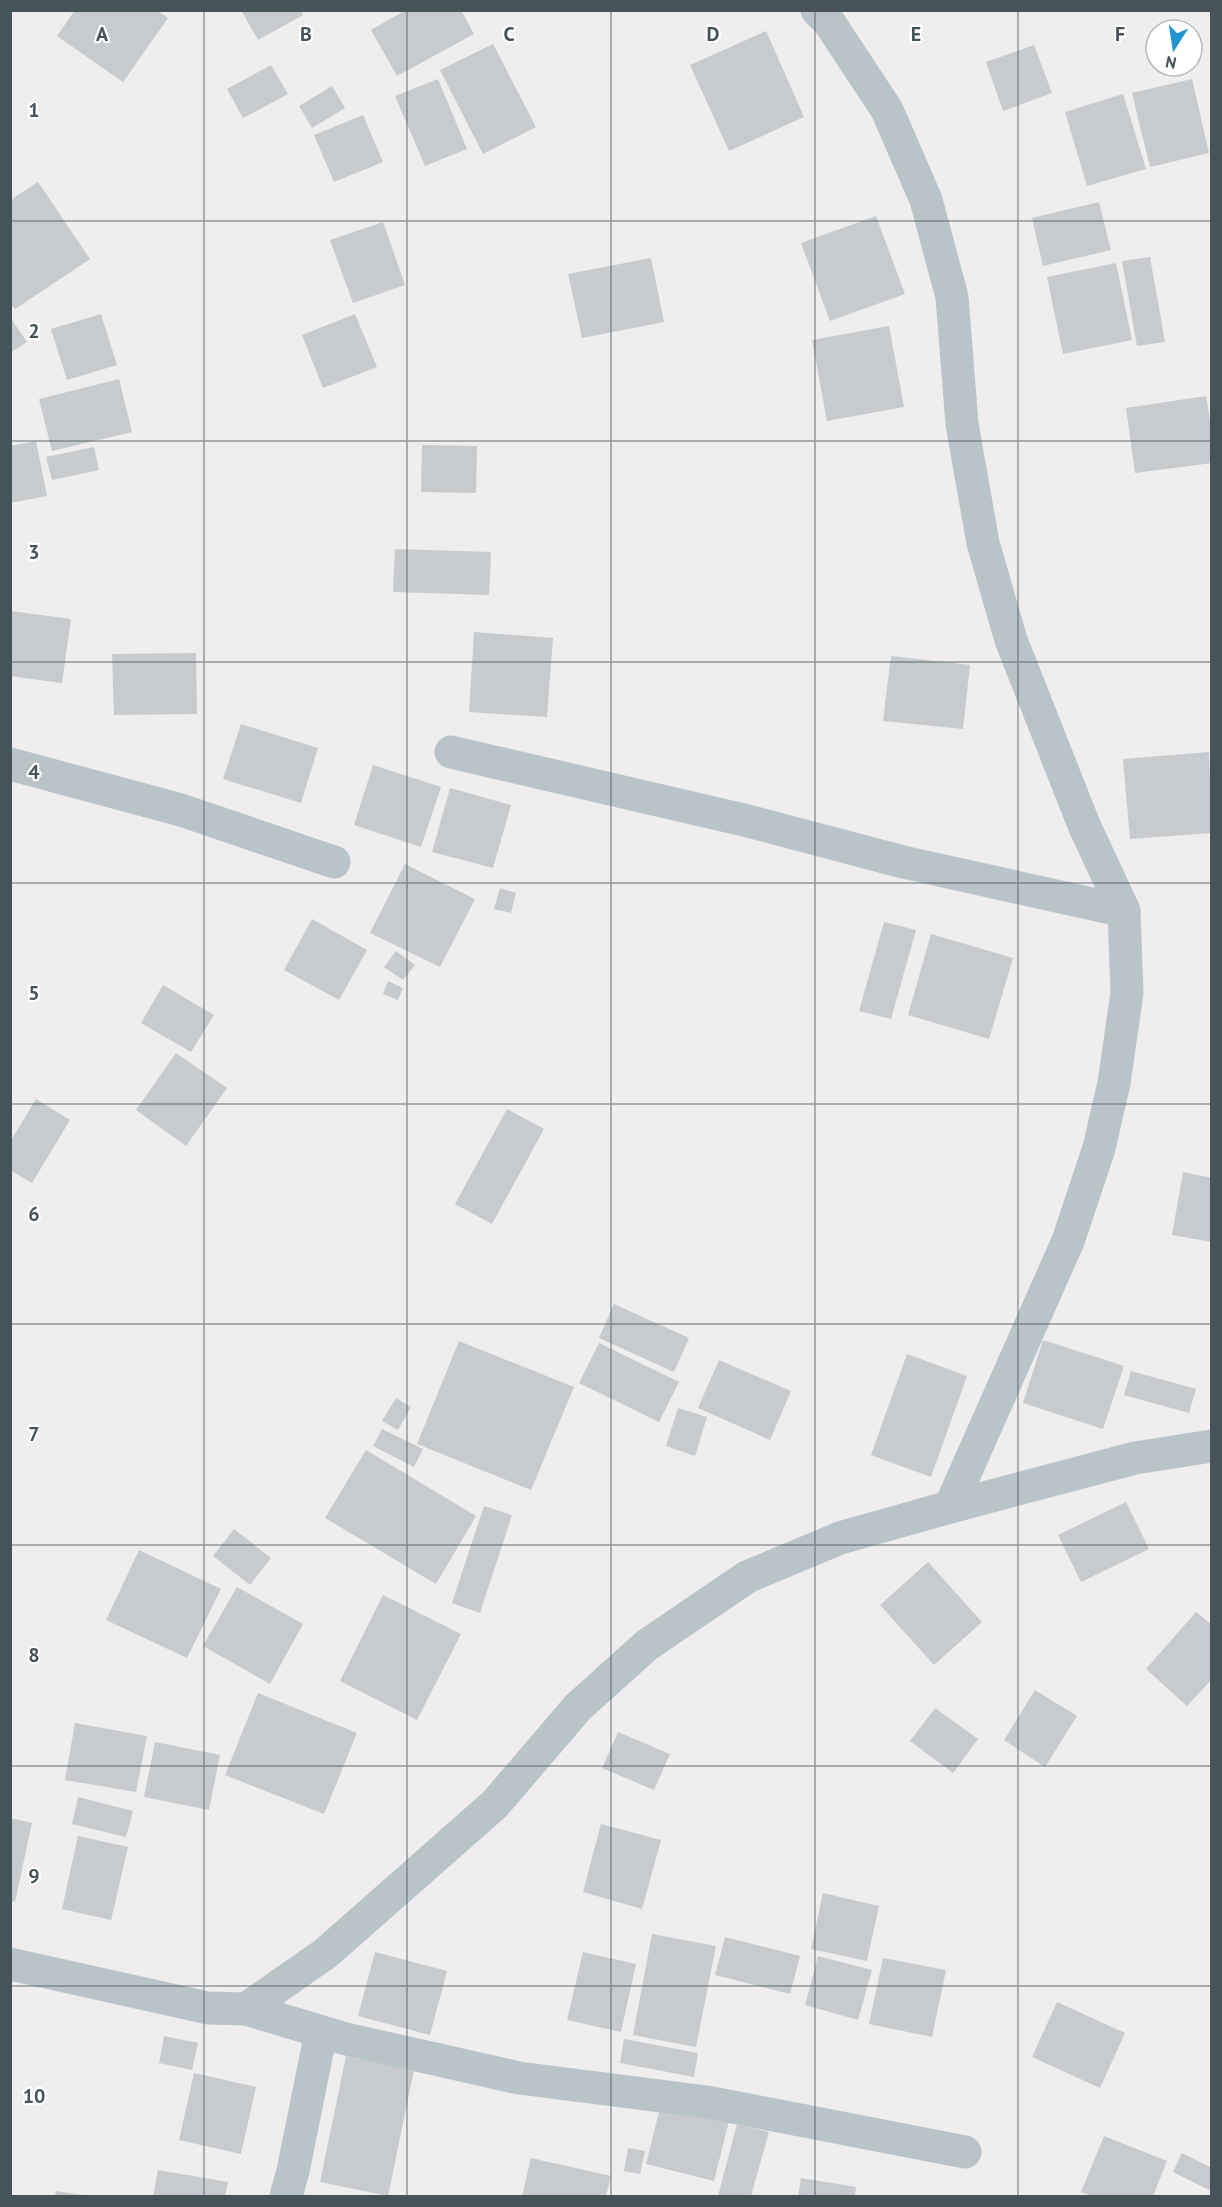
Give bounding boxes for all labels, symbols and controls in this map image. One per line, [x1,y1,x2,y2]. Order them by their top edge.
north arrow [1144,18,1204,78]
text: A [96,21,109,47]
text: B [300,21,312,47]
text: C [503,21,515,47]
text: D [707,21,720,47]
text: E [911,21,921,47]
text: F [1115,21,1125,47]
text: N [1164,52,1178,74]
text: 1 [28,97,40,123]
text: 2 [28,318,40,344]
text: 3 [28,539,40,565]
text: 4 [28,759,40,785]
text: 5 [28,980,40,1006]
text: 6 [28,1201,40,1227]
text: 7 [28,1421,40,1447]
text: 8 [28,1642,40,1668]
text: 9 [28,1863,40,1889]
text: 10 [23,2083,45,2109]

